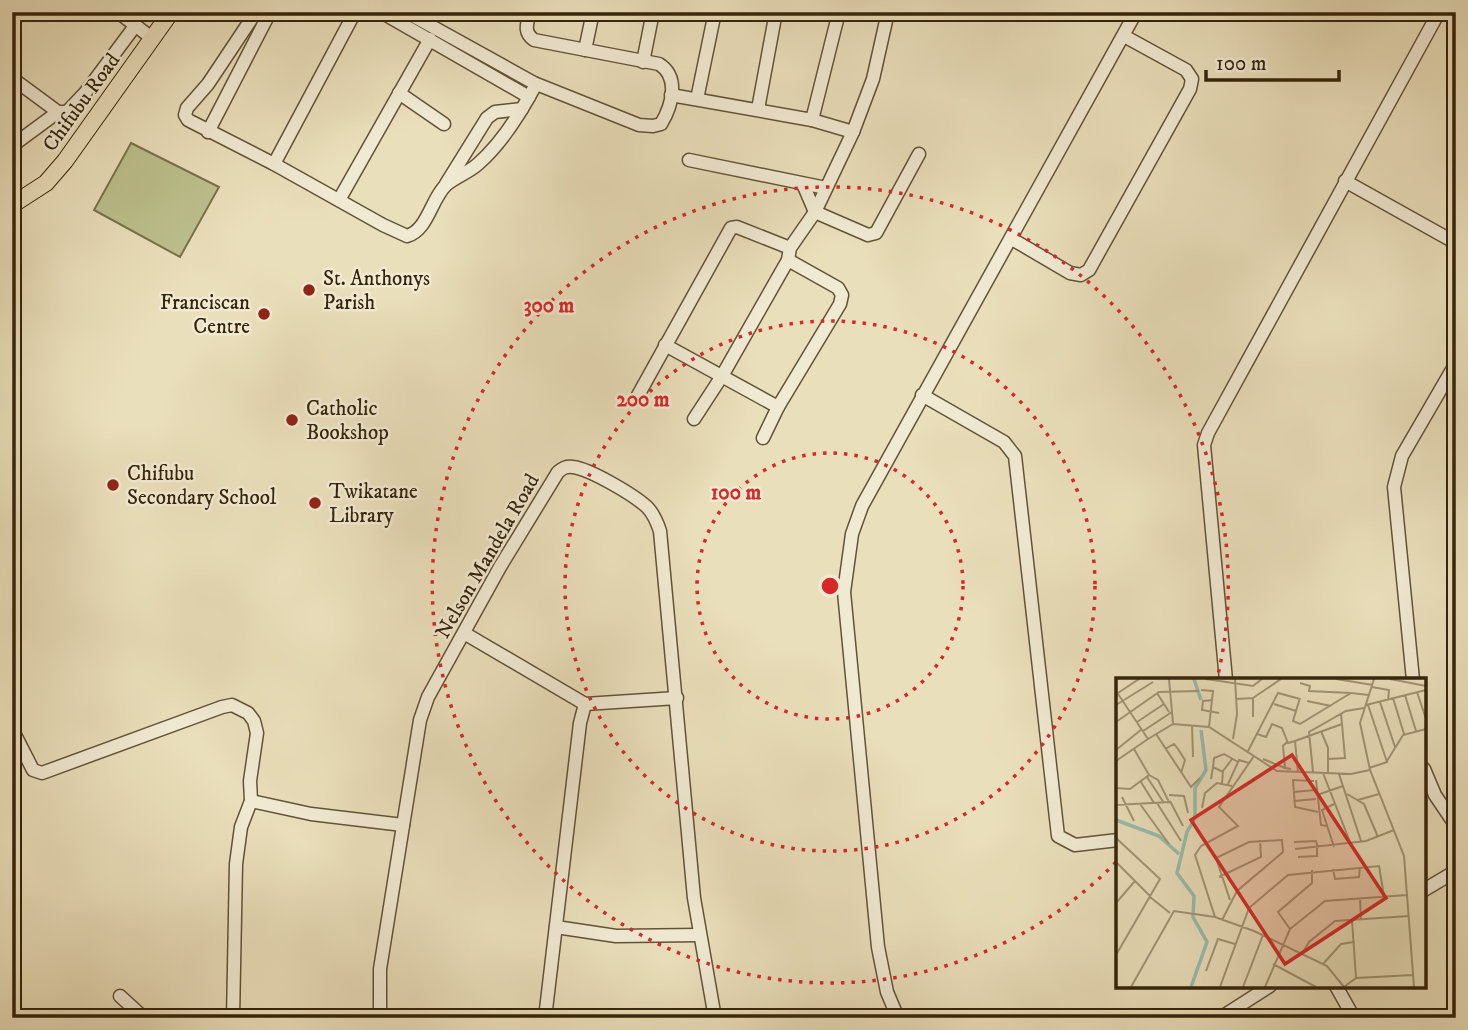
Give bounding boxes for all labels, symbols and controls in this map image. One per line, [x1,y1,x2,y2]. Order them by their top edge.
scale bar [1206,38,1338,82]
street label: Chifubu Road [37,48,126,157]
text: 100 m [1216,51,1267,77]
place label: St. Anthonys Parish [323,266,430,316]
marker: St. Anthonys Parish [301,282,317,298]
place label: Franciscan Centre [160,290,250,340]
text: 300 m [524,293,575,319]
marker: Franciscan Centre [256,306,272,322]
text: 200 m [616,387,670,413]
place label: Catholic Bookshop [306,396,389,446]
marker: Catholic Bookshop [284,412,300,428]
place label: Chifubu Secondary School [127,461,277,511]
street label: Nelson Mandela Road [430,469,546,644]
marker: Chifubu Secondary School [105,477,121,493]
place label: Twikatane Library [329,479,418,529]
text: 100 m [711,480,761,506]
marker: Twikatane Library [307,495,323,511]
centre of rings [818,574,842,598]
inset map [1116,678,1426,988]

